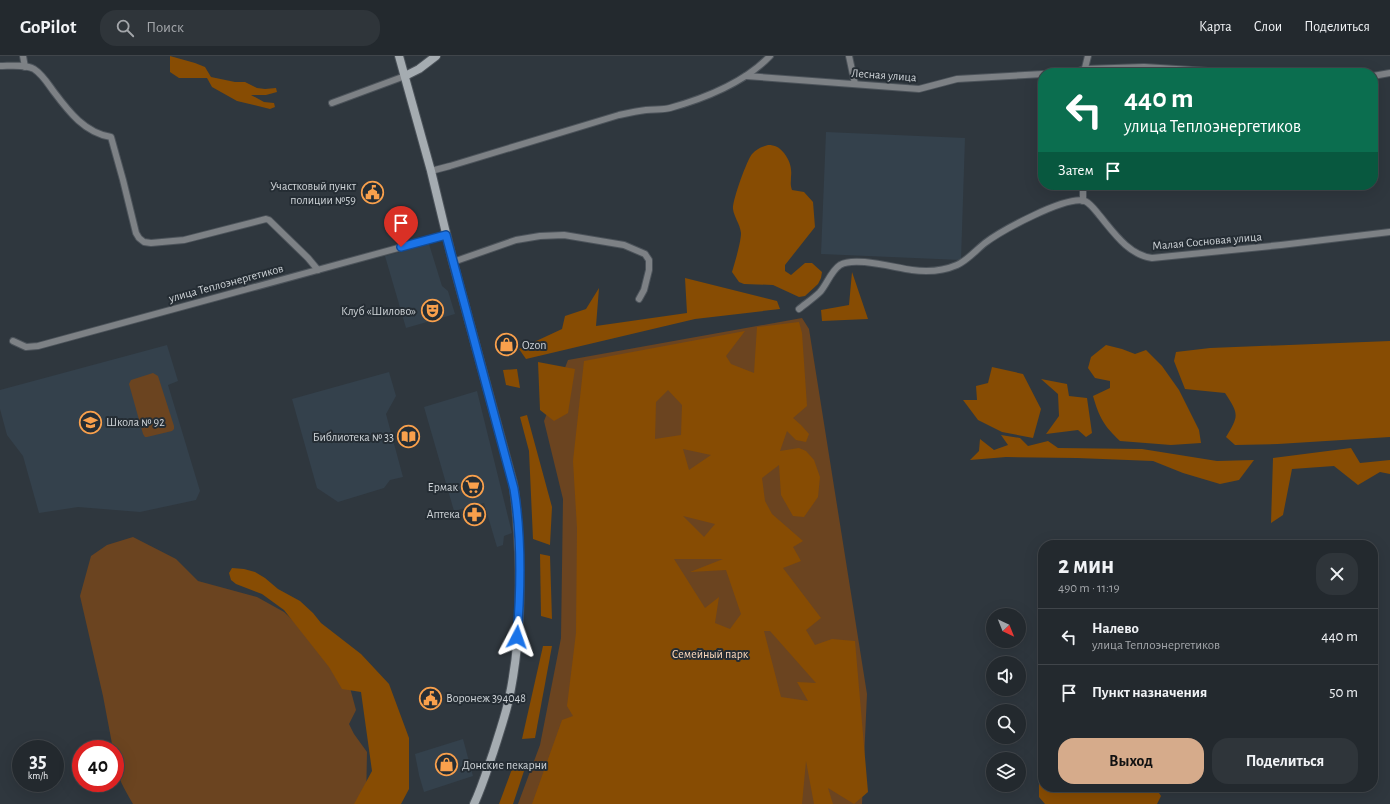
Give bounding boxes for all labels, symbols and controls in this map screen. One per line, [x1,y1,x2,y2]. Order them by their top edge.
search box [100,10,380,46]
icon: search [114,17,136,39]
text: GoPilot [20,18,76,37]
text: Поиск [146,20,184,35]
text: Карта [1199,20,1232,34]
text: Слои [1254,20,1282,34]
text: Поделиться [1304,20,1370,34]
street label: Лесная улица [851,67,917,84]
icon: left [1058,84,1110,136]
text: 440 m [1124,85,1194,113]
text: улица Теплоэнергетиков [1124,118,1301,136]
icon: arrive [1102,160,1124,182]
text: Затем [1058,163,1094,178]
place label: Участковый пункт полиции №59 [270,180,357,206]
public building icon: Участковый пункт полиции №59 [359,180,385,206]
pin [384,206,418,247]
icon: arrive [390,212,412,234]
street label: Малая Сосновая улица [1152,230,1263,253]
street label: улица Теплоэнергетиков [166,262,285,305]
theatre icon: Клуб «Шилово» [419,298,445,324]
place label: Клуб «Шилово» [341,305,416,318]
shop icon: Ozon [493,332,519,358]
place label: Ozon [522,339,546,351]
school or university icon: Школа № 92 [78,409,104,435]
place label: Школа № 92 [106,416,165,428]
library icon: Библиотека № 33 [396,424,422,450]
place label: Библиотека № 33 [313,431,394,443]
supermarket icon: Ермак [460,474,486,500]
place label: Ермак [427,481,458,493]
pharmacy icon: Аптека [462,501,488,527]
place label: Аптека [426,508,461,520]
button: close [1316,553,1358,595]
text: 2 мин [1058,554,1114,578]
text: 490 m · 11:19 [1058,582,1120,595]
north arrow [986,608,1026,648]
map controls [986,608,1026,792]
position arrow [496,616,538,658]
text: Налево [1092,621,1139,636]
icon: left [1058,626,1080,648]
text: 440 m [1321,629,1358,644]
text: улица Теплоэнергетиков [1092,639,1220,652]
park label: Семейный парк [672,648,749,660]
button: sound [986,656,1026,696]
icon: arrive [1058,682,1080,704]
public building icon: Воронеж 394048 [417,685,443,711]
text: Пункт назначения [1092,685,1207,700]
text: 50 m [1329,685,1358,700]
place label: Воронеж 394048 [446,692,526,704]
button: search [986,704,1026,744]
button: Выход [1058,738,1204,784]
button: Поделиться [1212,738,1358,784]
speed limit sign: 40 [72,740,124,792]
text: 35 [29,751,47,771]
shop icon: Донские пекарни [434,752,460,778]
button: layers [986,752,1026,792]
place label: Донские пекарни [462,759,547,771]
text: km/h [28,771,48,781]

